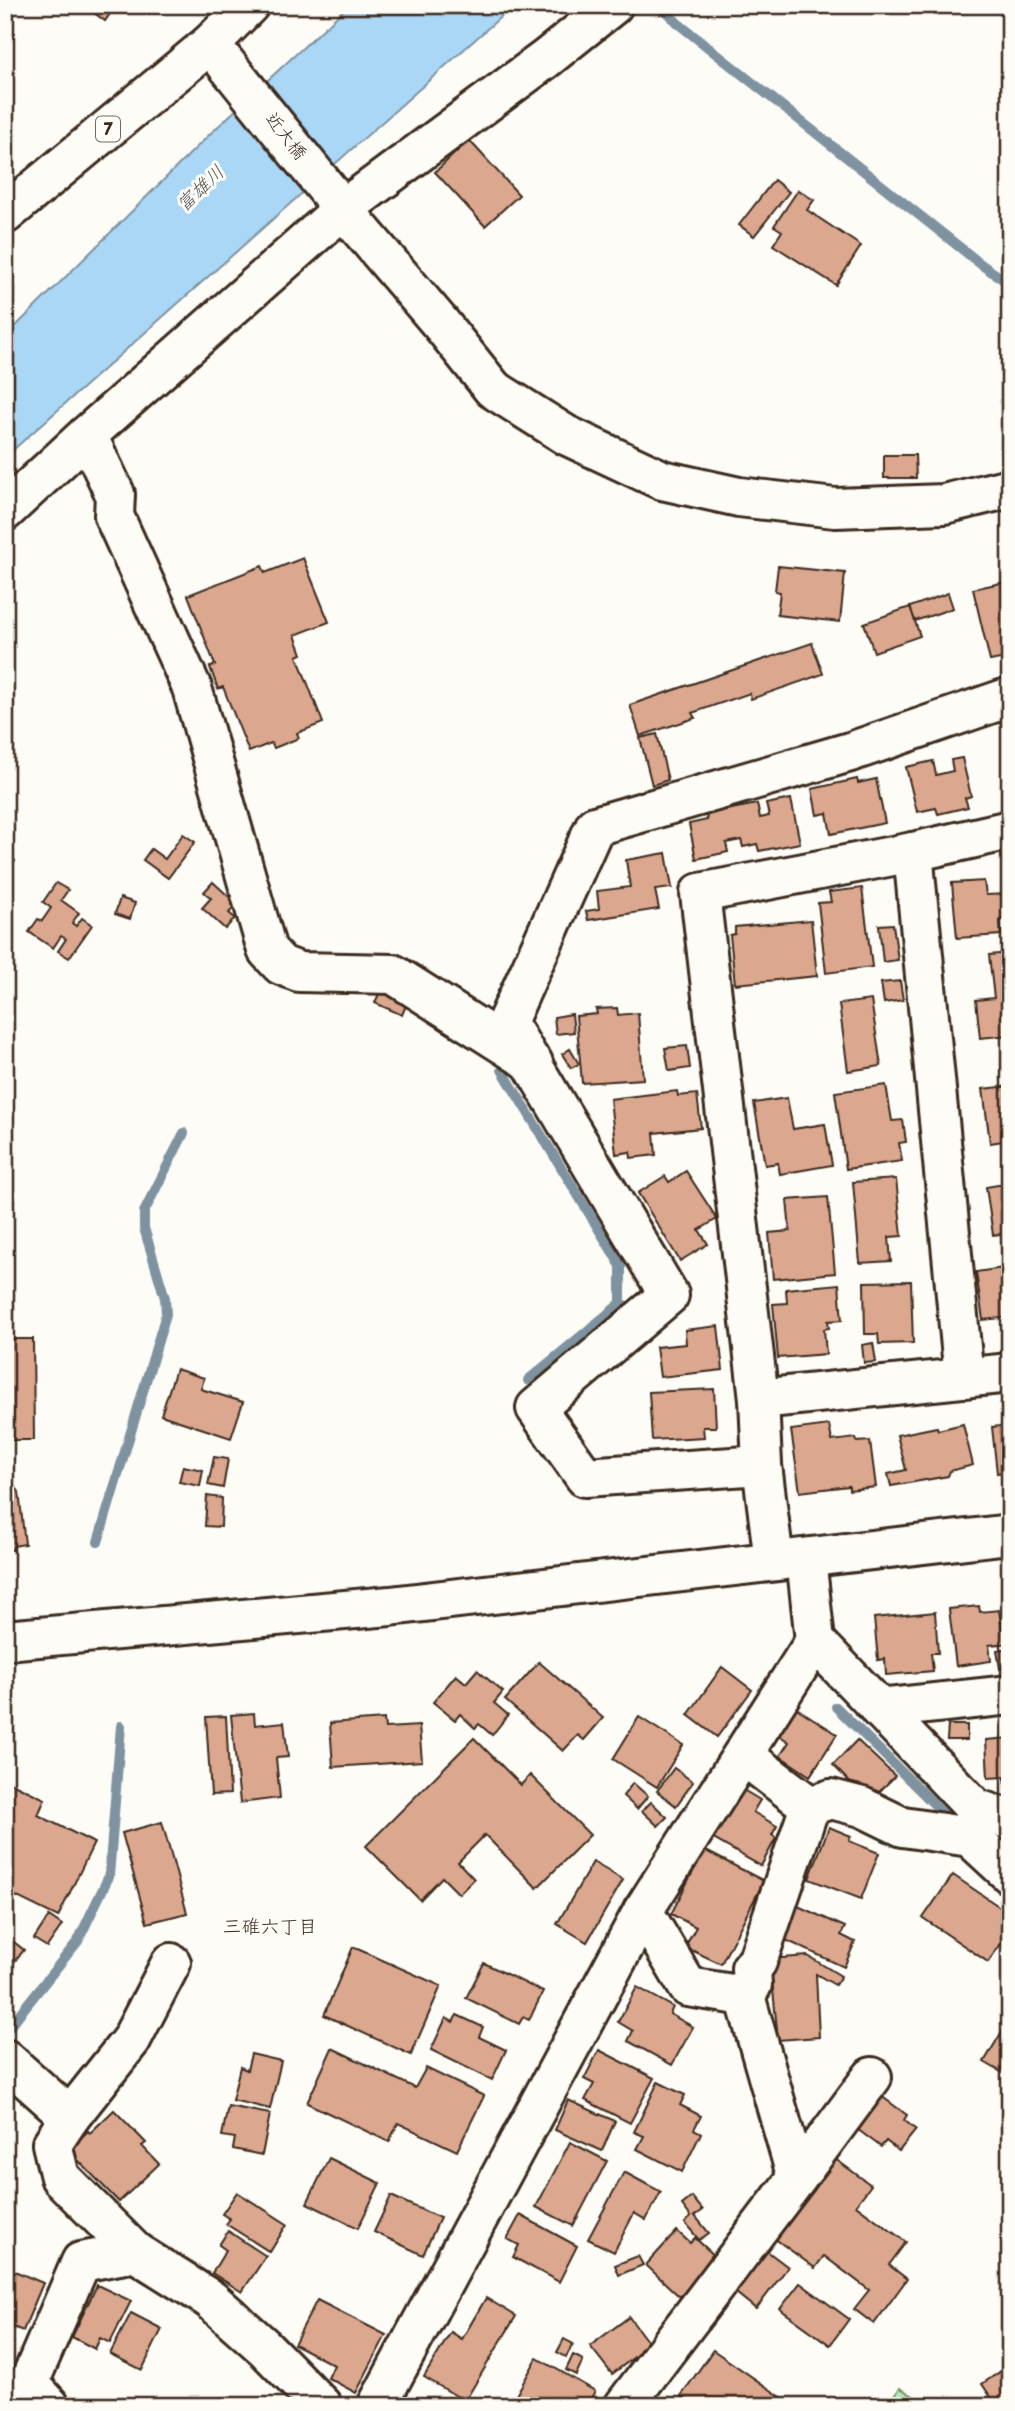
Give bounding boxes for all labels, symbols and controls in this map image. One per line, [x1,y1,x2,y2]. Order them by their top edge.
street label: 近大橋 [260,105,314,165]
road number: 7 [96,116,120,141]
water label: 富雄川 [169,157,230,217]
district label: 三碓六丁目 [222,1911,318,1939]

